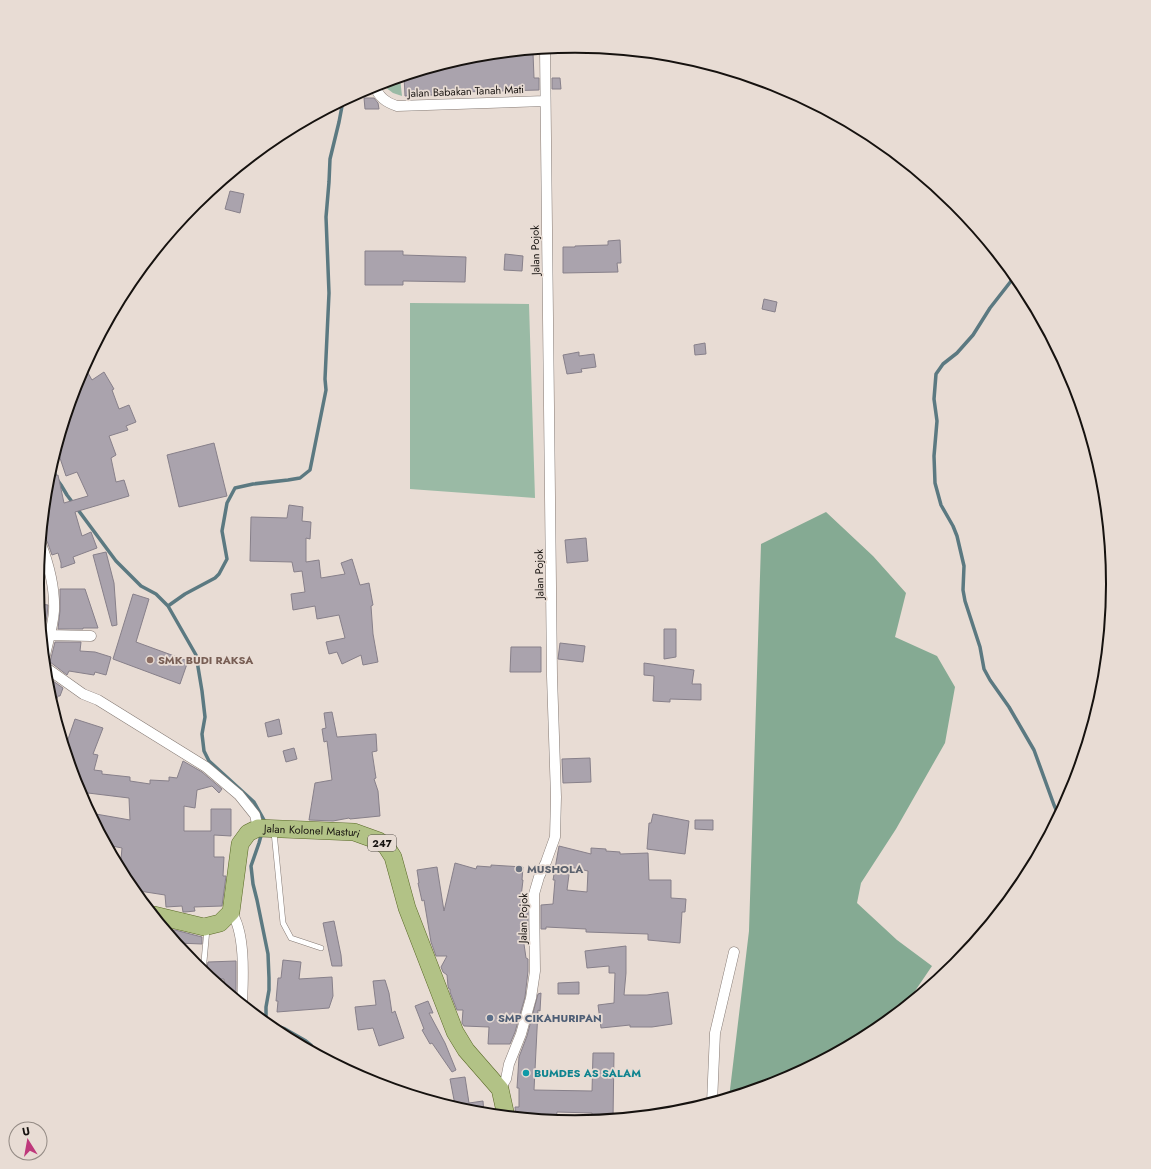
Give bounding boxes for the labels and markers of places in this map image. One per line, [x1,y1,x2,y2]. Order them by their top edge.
place label: SMK BUDI RAKSA [158,652,254,668]
marker: SMK BUDI RAKSA [145,655,155,665]
place label: MUSHOLA [527,861,584,877]
marker: MUSHOLA [514,864,524,874]
place label: SMP CIKAHURIPAN [498,1010,602,1026]
marker: SMP CIKAHURIPAN [485,1013,495,1023]
place label: BUMDES AS SALAM [534,1065,641,1081]
marker: BUMDES AS SALAM [521,1068,531,1078]

